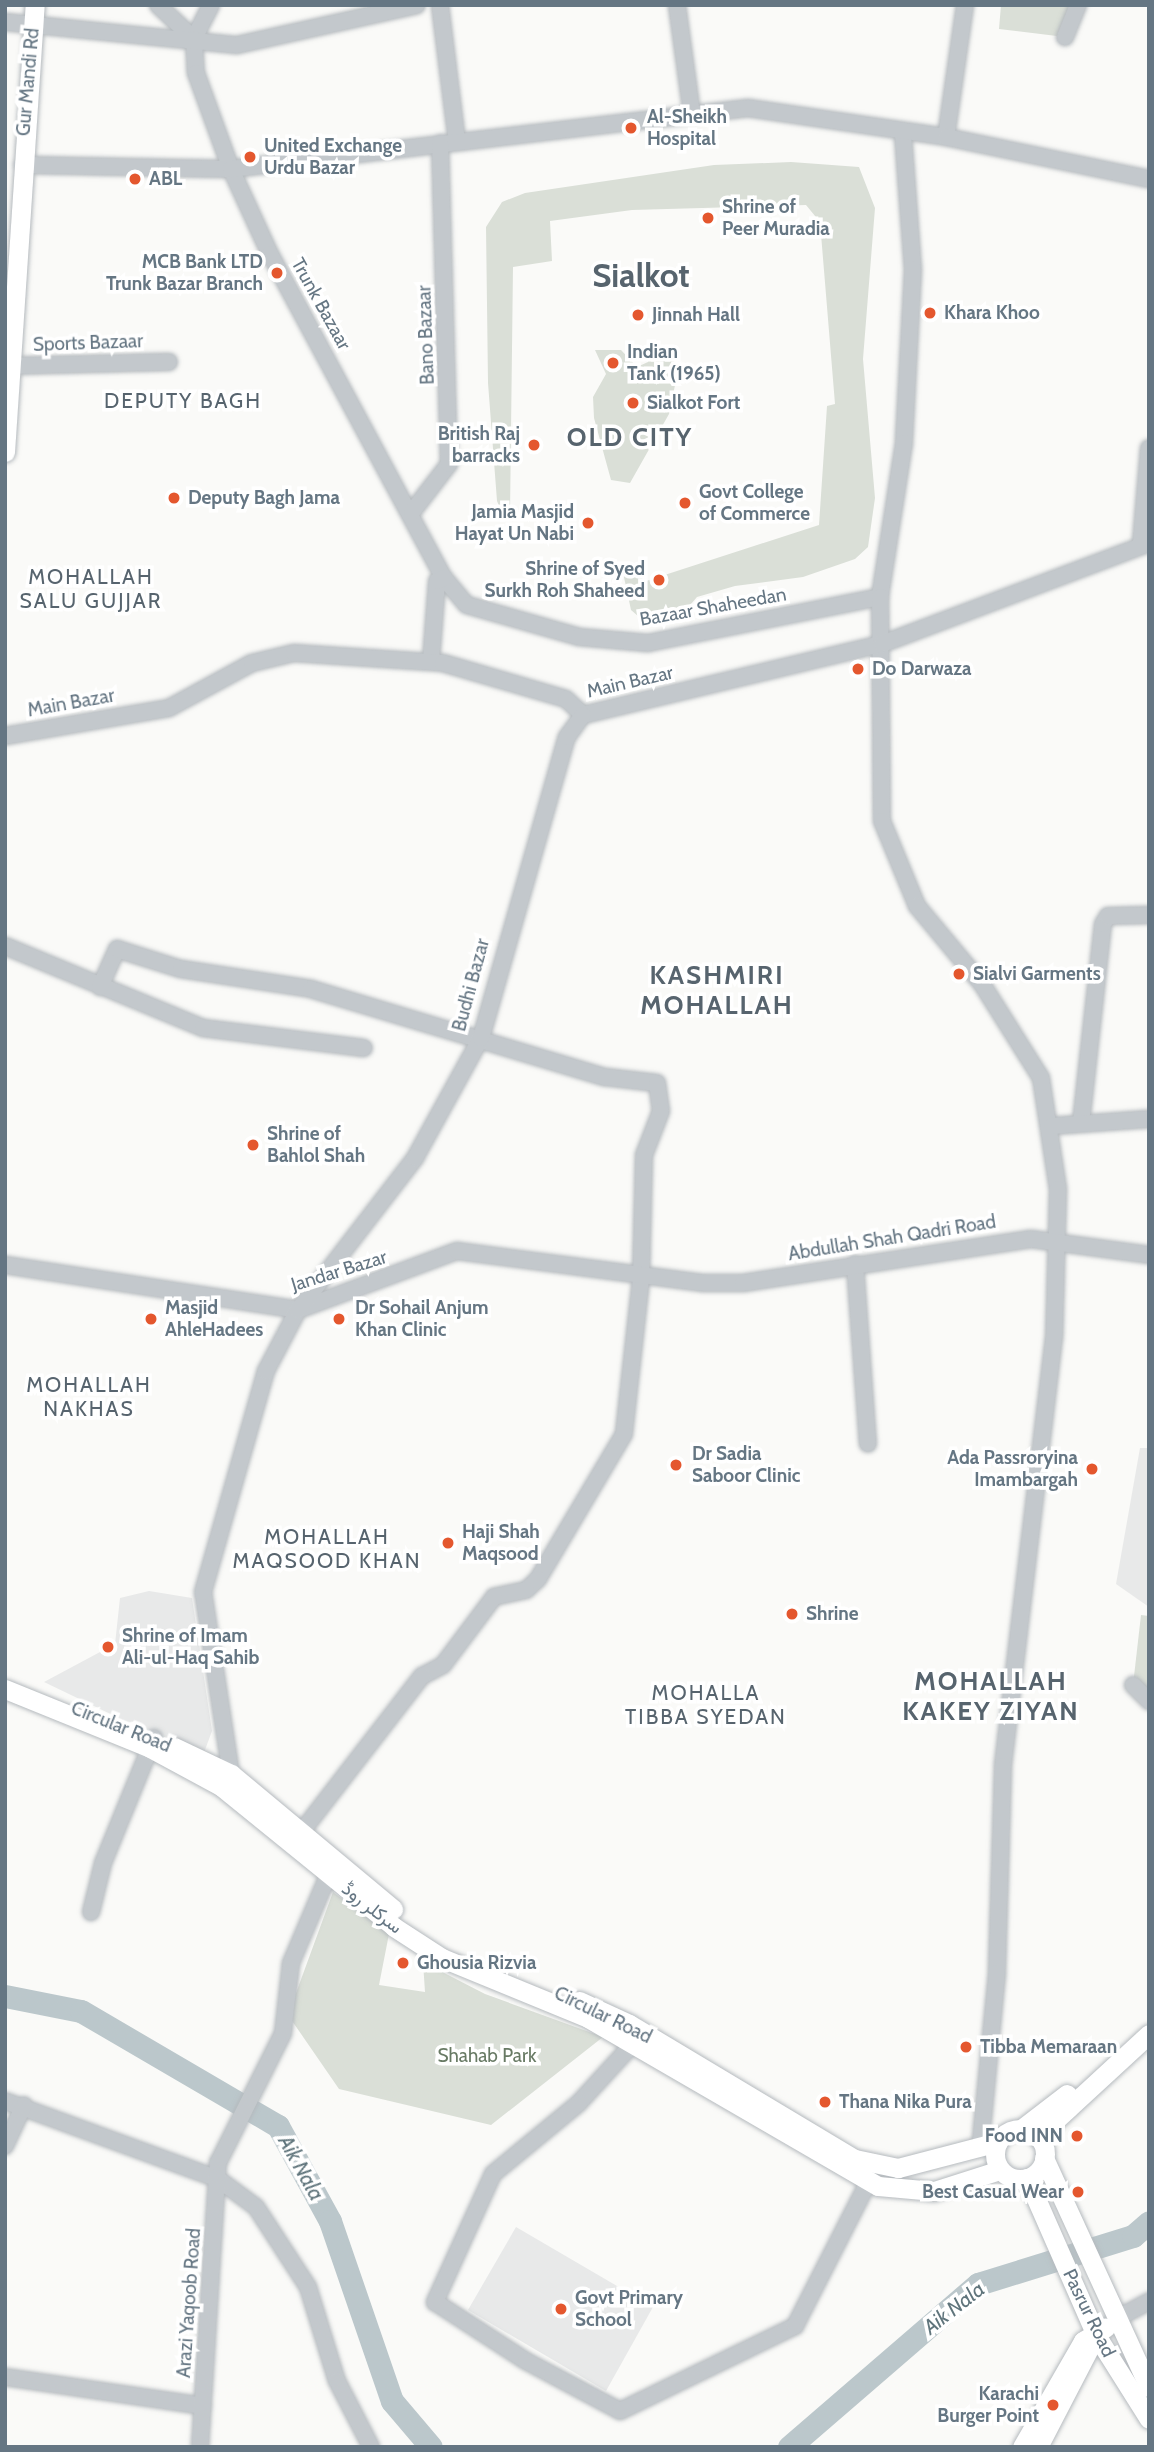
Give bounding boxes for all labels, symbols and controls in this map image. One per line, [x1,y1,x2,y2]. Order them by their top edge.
street label: Gur Mandi Rd [12,27,44,137]
place label: Al-Sheikh Hospital [647,106,727,150]
marker: Al-Sheikh Hospital [621,118,641,138]
place label: United Exchange Urdu Bazar [264,135,402,179]
marker: United Exchange Urdu Bazar [242,149,258,165]
place label: ABL [149,168,182,190]
marker: ABL [127,171,143,187]
place label: Shrine of Peer Muradia [722,196,830,240]
marker: Shrine of Peer Muradia [700,210,716,226]
place label: MCB Bank LTD Trunk Bazar Branch [106,251,263,295]
street label: Trunk Bazaar [286,254,356,354]
district label: Sialkot [592,256,690,296]
marker: MCB Bank LTD Trunk Bazar Branch [269,265,285,281]
street label: Bano Bazaar [413,285,439,385]
place label: Khara Khoo [944,302,1040,324]
place label: Jinnah Hall [652,304,740,326]
marker: Khara Khoo [922,305,938,321]
marker: Jinnah Hall [630,307,646,323]
street label: Sports Bazaar [33,330,143,356]
place label: Indian Tank (1965) [627,341,721,385]
marker: Indian Tank (1965) [605,355,621,371]
district label: DEPUTY BAGH [105,388,261,414]
place label: Sialkot Fort [647,392,740,414]
marker: Sialkot Fort [625,395,641,411]
district label: OLD CITY [568,422,692,454]
place label: British Raj barracks [438,423,520,467]
marker: British Raj barracks [526,437,542,453]
place label: Govt College of Commerce [699,481,810,525]
place label: Deputy Bagh Jama [188,487,340,509]
marker: Deputy Bagh Jama [166,490,182,506]
marker: Govt College of Commerce [677,495,693,511]
place label: Jamia Masjid Hayat Un Nabi [455,501,574,545]
marker: Jamia Masjid Hayat Un Nabi [580,515,596,531]
place label: Shrine of Syed Surkh Roh Shaheed [485,558,645,602]
district label: MOHALLAH SALU GUJJAR [21,564,161,614]
marker: Shrine of Syed Surkh Roh Shaheed [651,572,667,588]
street label: Bazaar Shaheedan [638,583,788,631]
place label: Do Darwaza [872,658,972,680]
street label: Main Bazar [585,661,675,703]
marker: Do Darwaza [850,661,866,677]
street label: Main Bazar [26,684,116,722]
street label: Budhi Bazar [448,936,494,1034]
district label: KASHMIRI MOHALLAH [641,960,793,1021]
place label: Sialvi Garments [973,963,1101,985]
marker: Sialvi Garments [951,966,967,982]
place label: Shrine of Bahlol Shah [267,1123,365,1167]
marker: Shrine of Bahlol Shah [245,1137,261,1153]
street label: Abdullah Shah Qadri Road [786,1210,998,1266]
street label: Jandar Bazar [288,1246,390,1296]
place label: Masjid AhleHadees [165,1297,263,1341]
place label: Dr Sohail Anjum Khan Clinic [355,1297,489,1341]
marker: Dr Sohail Anjum Khan Clinic [329,1309,349,1329]
marker: Masjid AhleHadees [143,1311,159,1327]
district label: MOHALLAH NAKHAS [27,1372,151,1422]
place label: Dr Sadia Saboor Clinic [692,1443,800,1487]
place label: Ada Passroryina Imambargah [947,1447,1078,1491]
marker: Dr Sadia Saboor Clinic [666,1455,686,1475]
marker: Ada Passroryina Imambargah [1084,1461,1100,1477]
place label: Haji Shah Maqsood [462,1521,540,1565]
district label: MOHALLAH MAQSOOD KHAN [234,1524,420,1574]
marker: Haji Shah Maqsood [440,1535,456,1551]
place label: Shrine [806,1603,858,1625]
marker: Shrine [784,1606,800,1622]
place label: Shrine of Imam Ali-ul-Haq Sahib [122,1625,259,1669]
marker: Shrine of Imam Ali-ul-Haq Sahib [100,1639,116,1655]
district label: MOHALLAH KAKEY ZIYAN [904,1666,1078,1728]
district label: MOHALLA TIBBA SYEDAN [627,1680,785,1730]
street label: Circular Road [68,1697,174,1757]
street label: سرکلر روڈ [337,1877,407,1939]
place label: Ghousia Rizvia [417,1952,536,1974]
marker: Ghousia Rizvia [395,1955,411,1971]
street label: Circular Road [550,1982,656,2048]
place label: Tibba Memaraan [980,2036,1117,2058]
marker: Tibba Memaraan [958,2039,974,2055]
park label: Shahab Park [438,2045,536,2067]
place label: Thana Nika Pura [839,2091,972,2113]
marker: Thana Nika Pura [817,2094,833,2110]
place label: Food INN [985,2125,1063,2147]
marker: Food INN [1069,2128,1085,2144]
water label: Aik Nala [273,2131,329,2205]
place label: Best Casual Wear [922,2181,1064,2203]
marker: Best Casual Wear [1070,2184,1086,2200]
street label: Arazi Yaqoob Road [172,2227,206,2379]
street label: Pasrur Road [1058,2265,1120,2361]
water label: Aik Nala [918,2276,990,2340]
place label: Govt Primary School [575,2287,683,2331]
marker: Govt Primary School [553,2301,569,2317]
place label: Karachi Burger Point [937,2383,1039,2427]
marker: Karachi Burger Point [1045,2397,1061,2413]

